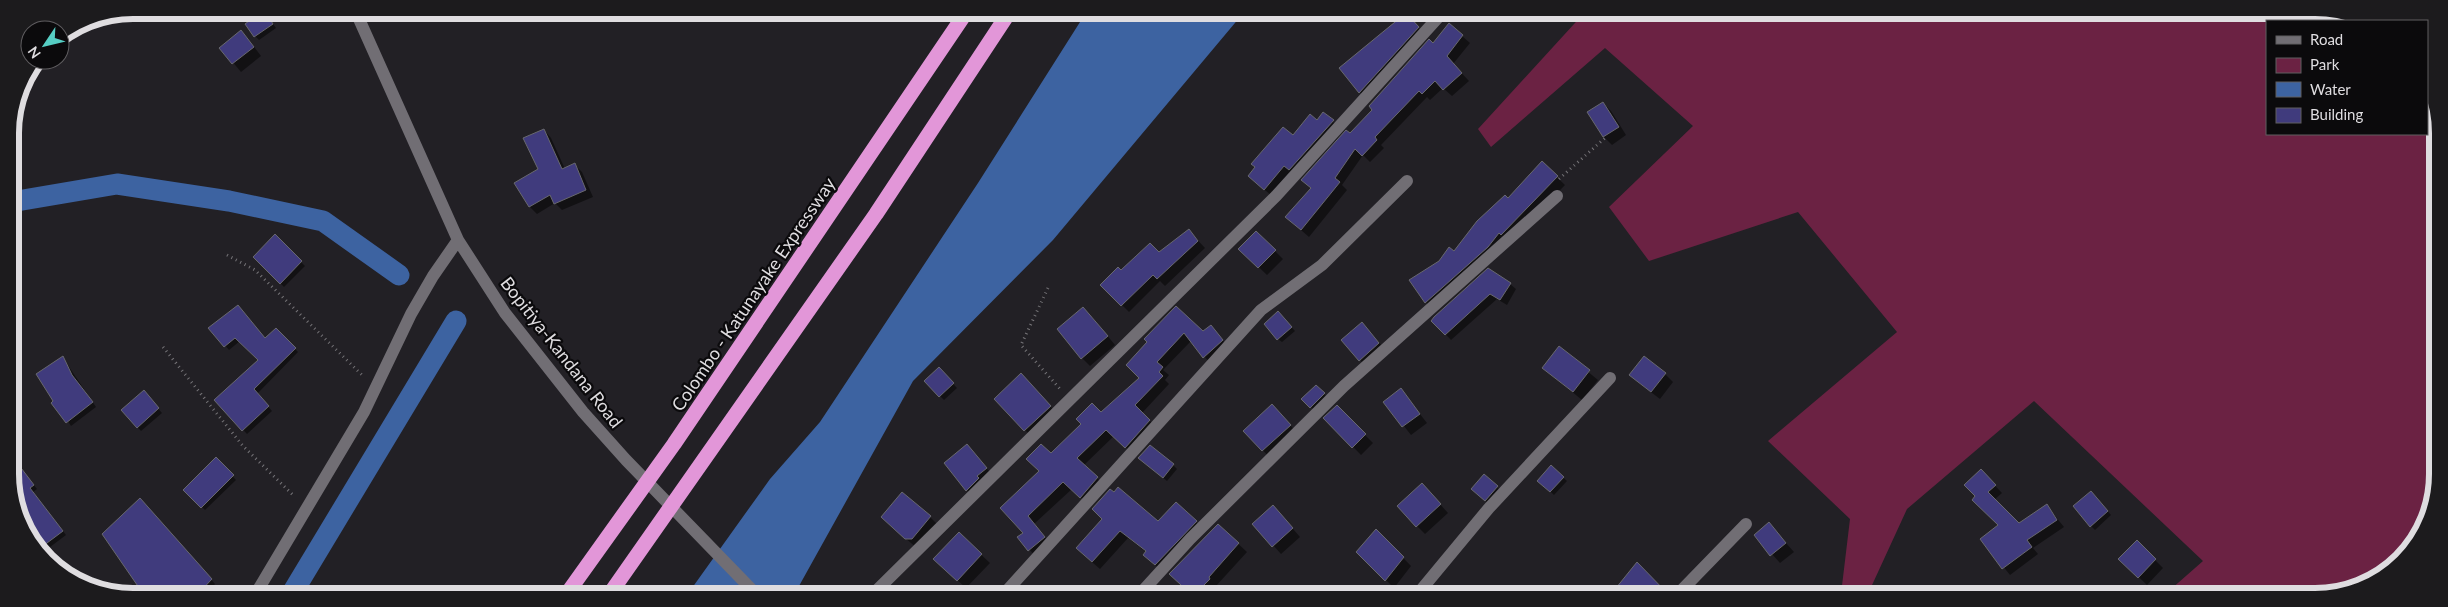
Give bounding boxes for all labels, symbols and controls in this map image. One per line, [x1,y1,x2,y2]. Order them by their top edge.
north arrow [20,20,70,70]
legend [2266,20,2428,135]
text: Road [2310,30,2343,48]
text: N [24,43,44,62]
text: Park [2310,55,2340,73]
text: Water [2310,80,2351,98]
text: Building [2310,105,2363,123]
street label: Colombo - Katunayake Expressway [666,172,840,415]
street label: Bopitiya-Kandana Road [496,272,628,432]

